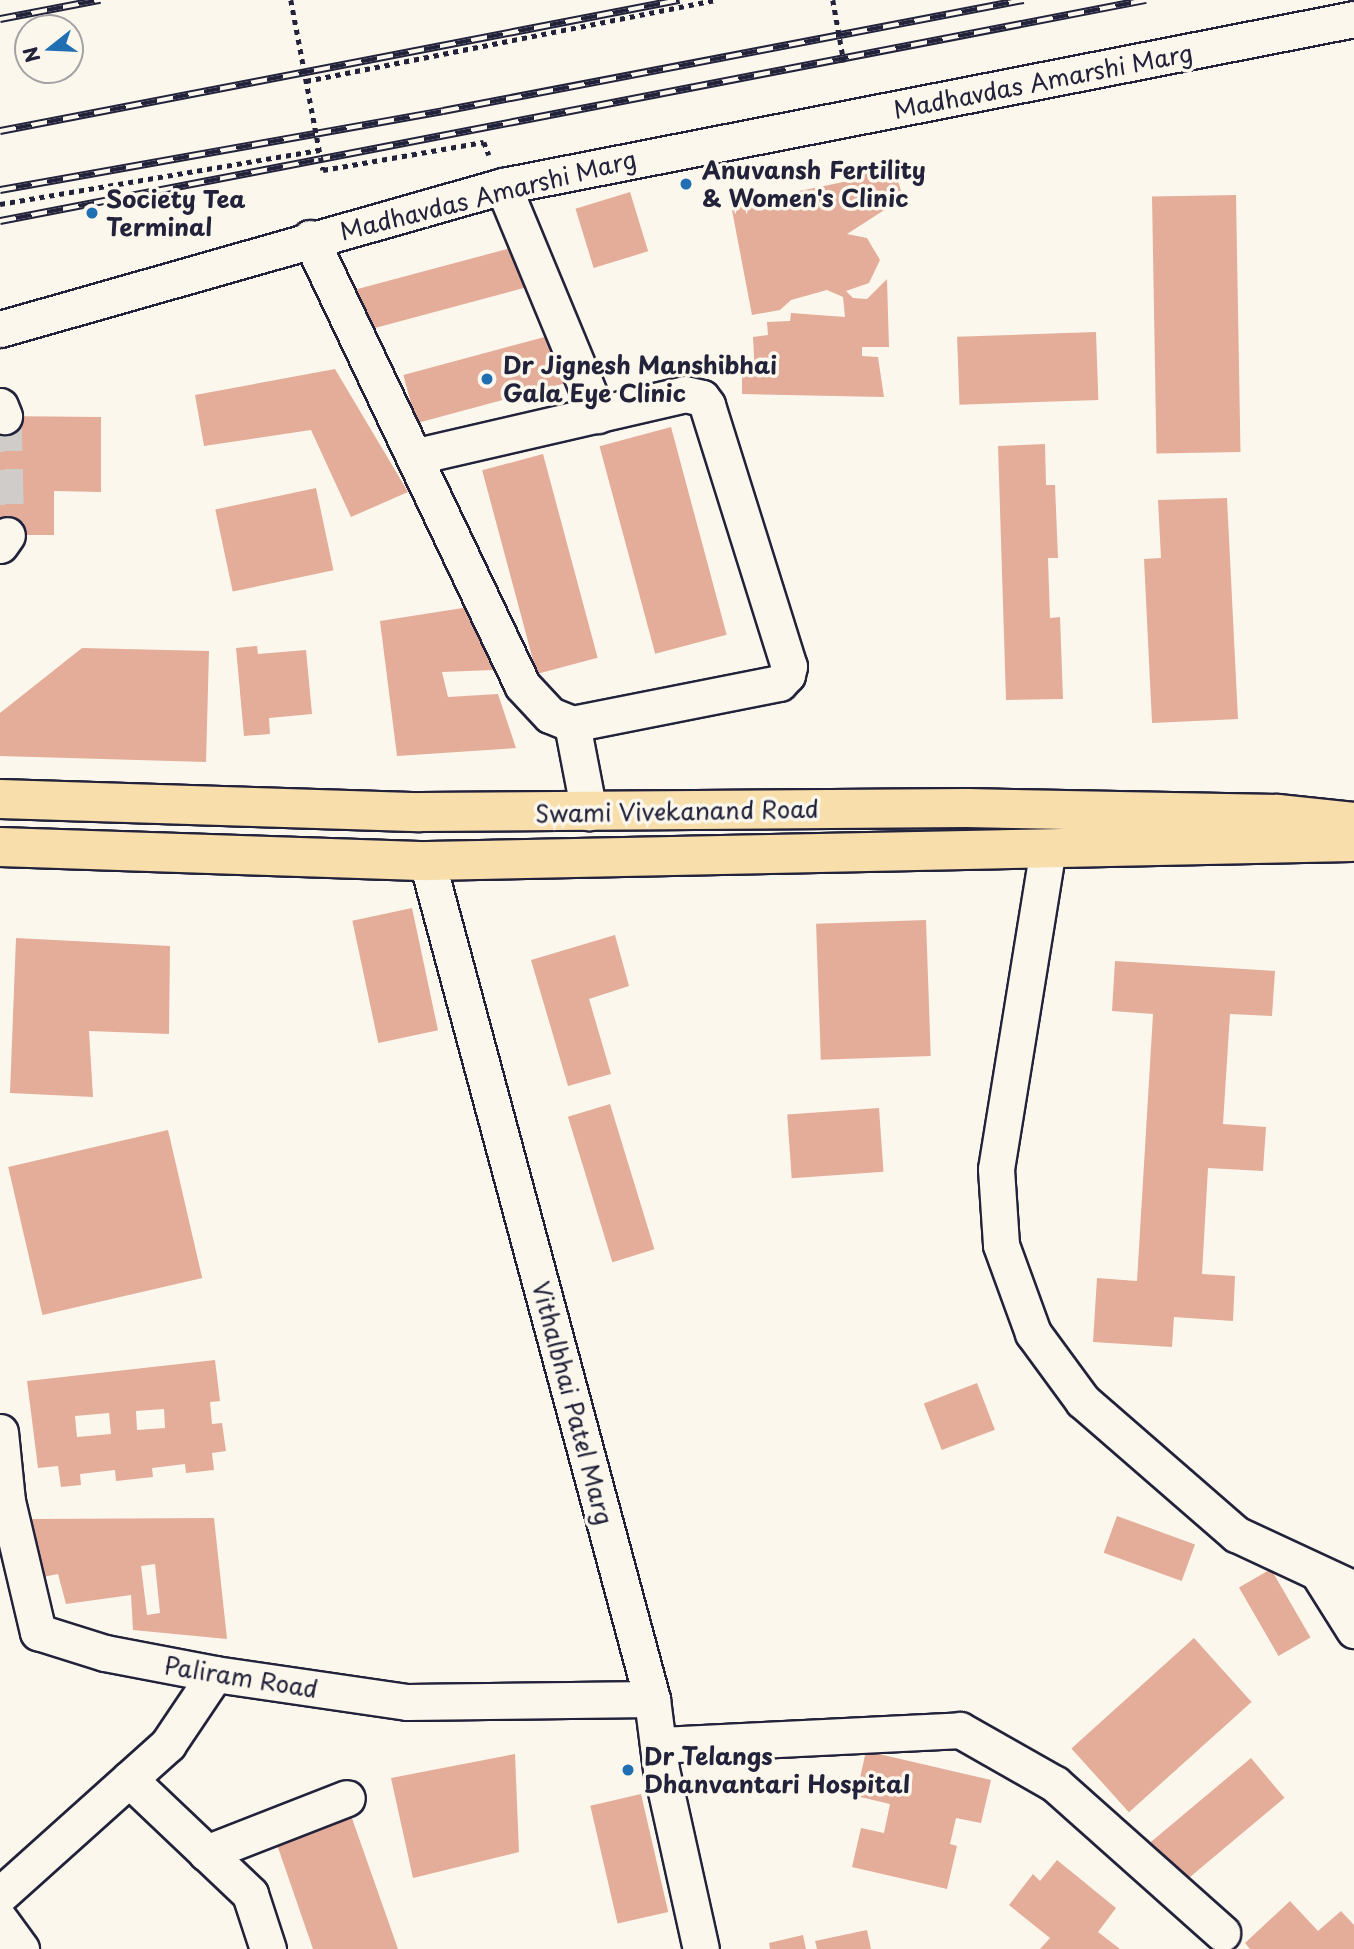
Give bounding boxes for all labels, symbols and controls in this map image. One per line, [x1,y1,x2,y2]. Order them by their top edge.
north arrow [14,14,84,84]
street label: Madhavdas Amarshi Marg [890,38,1196,124]
text: N [15,43,47,66]
street label: Madhavdas Amarshi Marg [336,144,640,246]
place label: Anuvansh Fertility & Women's Clinic [702,156,926,212]
marker: Anuvansh Fertility & Women's Clinic [676,174,696,194]
place label: Society Tea Terminal [106,185,246,241]
marker: Society Tea Terminal [84,205,100,221]
place label: Dr Jignesh Manshibhai Gala Eye Clinic [503,351,777,407]
marker: Dr Jignesh Manshibhai Gala Eye Clinic [477,369,497,389]
street label: Swami Vivekanand Road [535,794,819,828]
street label: Vithalbhai Patel Marg [526,1278,620,1528]
street label: Paliram Road [162,1651,320,1703]
place label: Dr Telangs Dhanvantari Hospital [644,1742,910,1798]
marker: Dr Telangs Dhanvantari Hospital [618,1760,638,1780]

